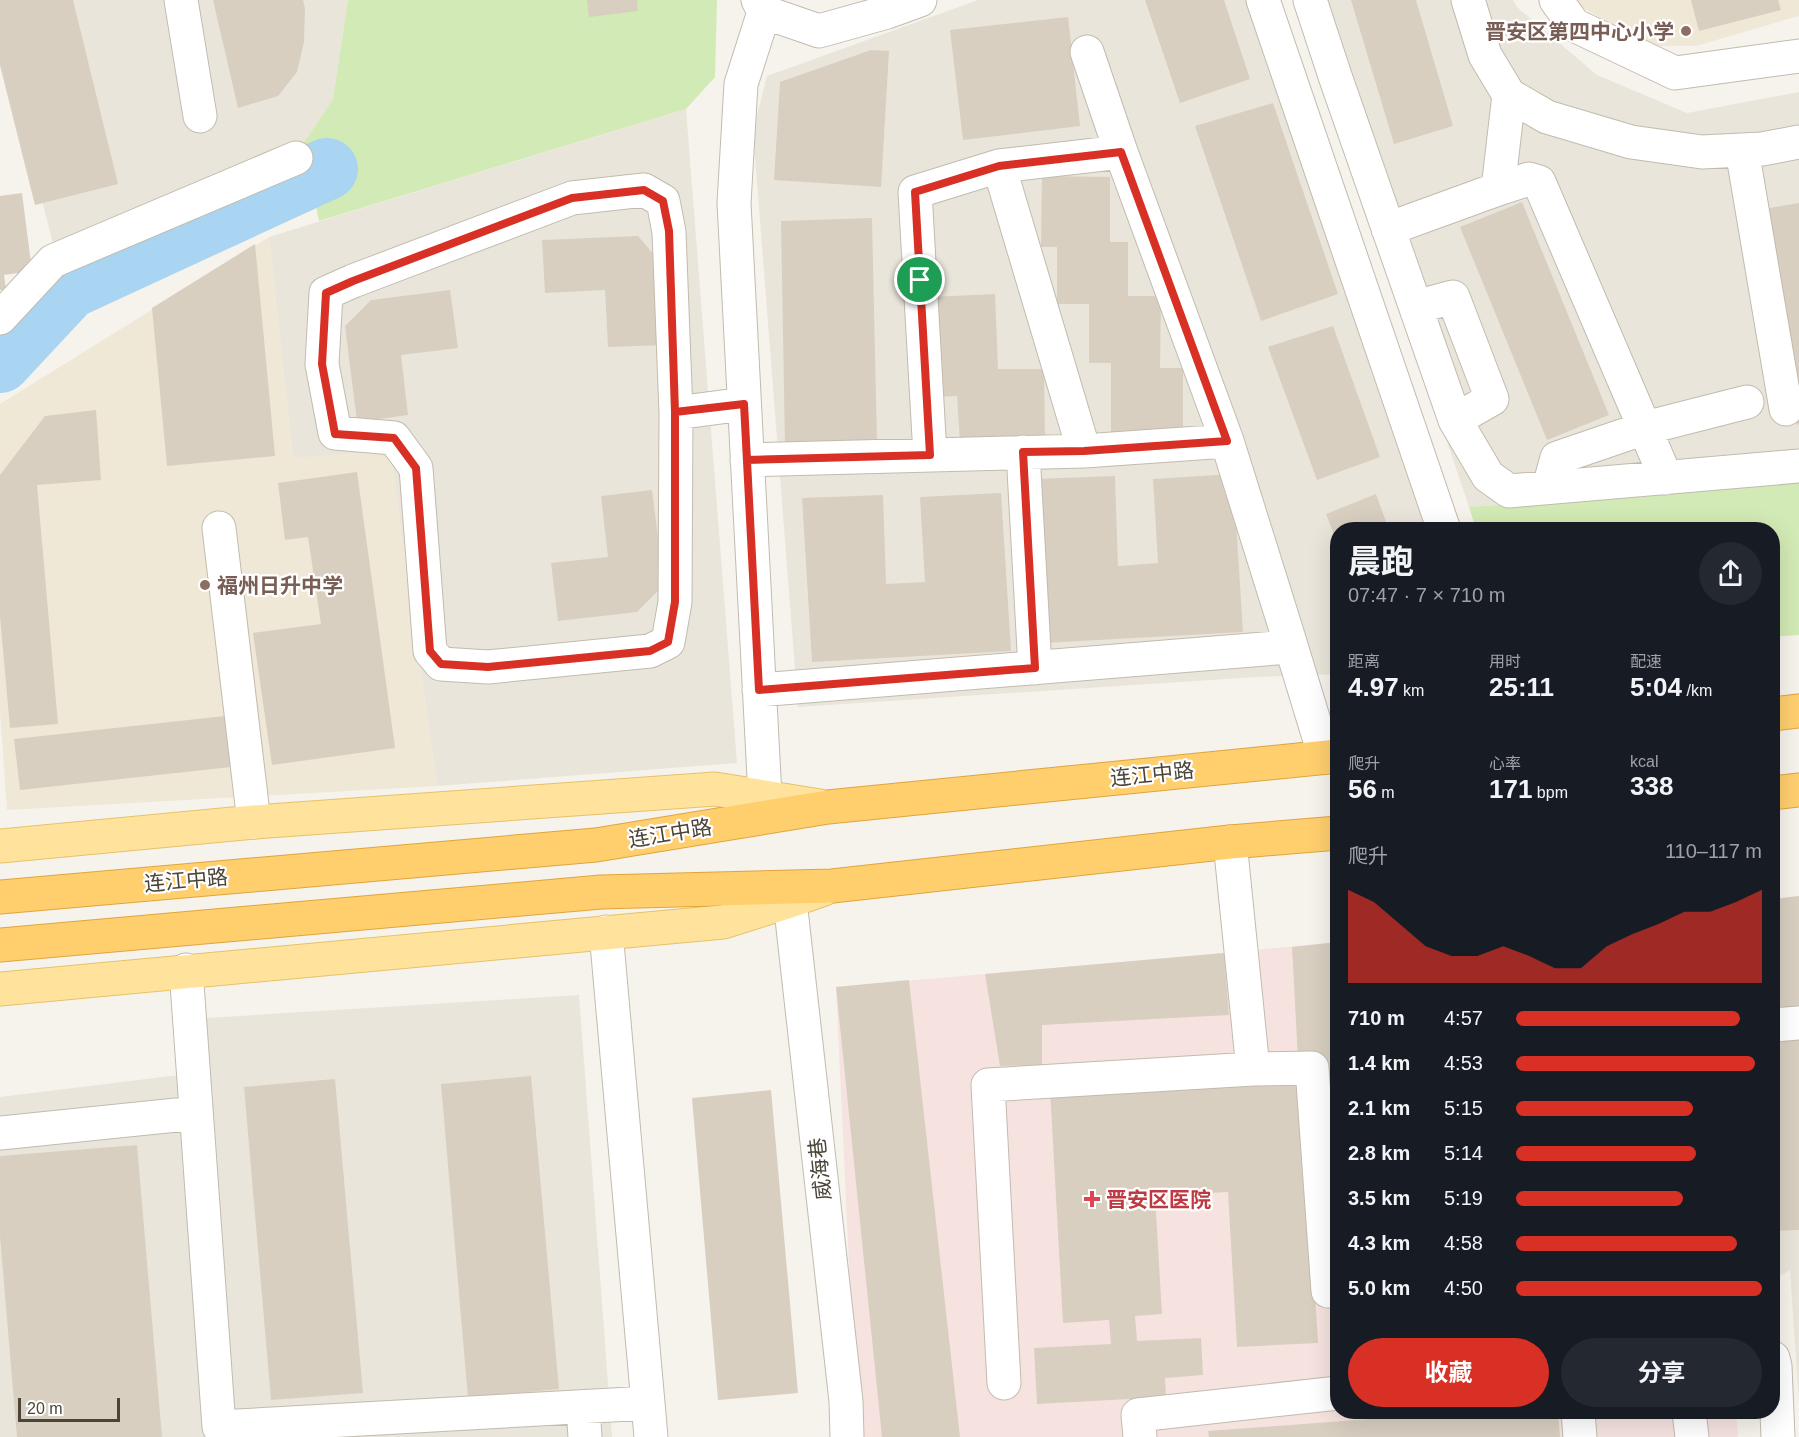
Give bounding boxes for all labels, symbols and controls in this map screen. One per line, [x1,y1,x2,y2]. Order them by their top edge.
place label: 晋安区第四中心小学 [1485,20,1674,43]
marker: 晋安区第四中心小学 [1679,24,1693,38]
pin [894,254,945,305]
icon: arrive [903,263,936,296]
button: share [1699,542,1762,605]
text: 晨跑 [1348,543,1414,580]
place label: 福州日升中学 [217,574,343,597]
marker: 福州日升中学 [198,578,212,592]
text: 07:47 · 7 × 710 m [1348,584,1505,606]
text: 距离 [1348,653,1380,670]
text: 用时 [1489,653,1521,670]
text: 配速 [1630,653,1662,670]
text: 4.97 [1348,672,1399,702]
text: 25:11 [1489,672,1554,702]
text: 5:04 [1630,672,1682,702]
text: km [1399,682,1424,699]
text: /km [1682,682,1712,699]
text: kcal [1630,753,1658,770]
text: 爬升 [1348,755,1380,772]
text: 心率 [1489,755,1521,772]
street label: 连江中路 [1109,758,1195,790]
text: 338 [1630,771,1673,801]
text: 56 [1348,774,1377,804]
text: 171 [1489,774,1532,804]
text: m [1377,784,1395,801]
text: bpm [1532,784,1568,801]
street label: 连江中路 [627,815,713,851]
text: 110–117 m [1665,840,1762,862]
text: 爬升 [1348,845,1388,867]
street label: 连江中路 [143,865,229,895]
text: 710 m [1348,1007,1405,1029]
text: 4:57 [1444,1007,1483,1029]
text: 1.4 km [1348,1052,1410,1074]
text: 4:53 [1444,1052,1483,1074]
text: 2.1 km [1348,1097,1410,1119]
text: 5:15 [1444,1097,1483,1119]
street label: 威海巷 [805,1136,835,1202]
text: 2.8 km [1348,1142,1410,1164]
text: 5:14 [1444,1142,1483,1164]
text: 3.5 km [1348,1187,1410,1209]
text: 5:19 [1444,1187,1483,1209]
place label: 晋安区医院 [1106,1188,1211,1211]
marker: 晋安区医院 [1083,1190,1101,1208]
text: 4.3 km [1348,1232,1410,1254]
text: 4:58 [1444,1232,1483,1254]
text: 5.0 km [1348,1277,1410,1299]
text: 4:50 [1444,1277,1483,1299]
button: 收藏 [1348,1338,1549,1407]
button: 分享 [1561,1338,1762,1407]
scale bar [18,1395,120,1422]
text: 20 m [27,1400,63,1417]

